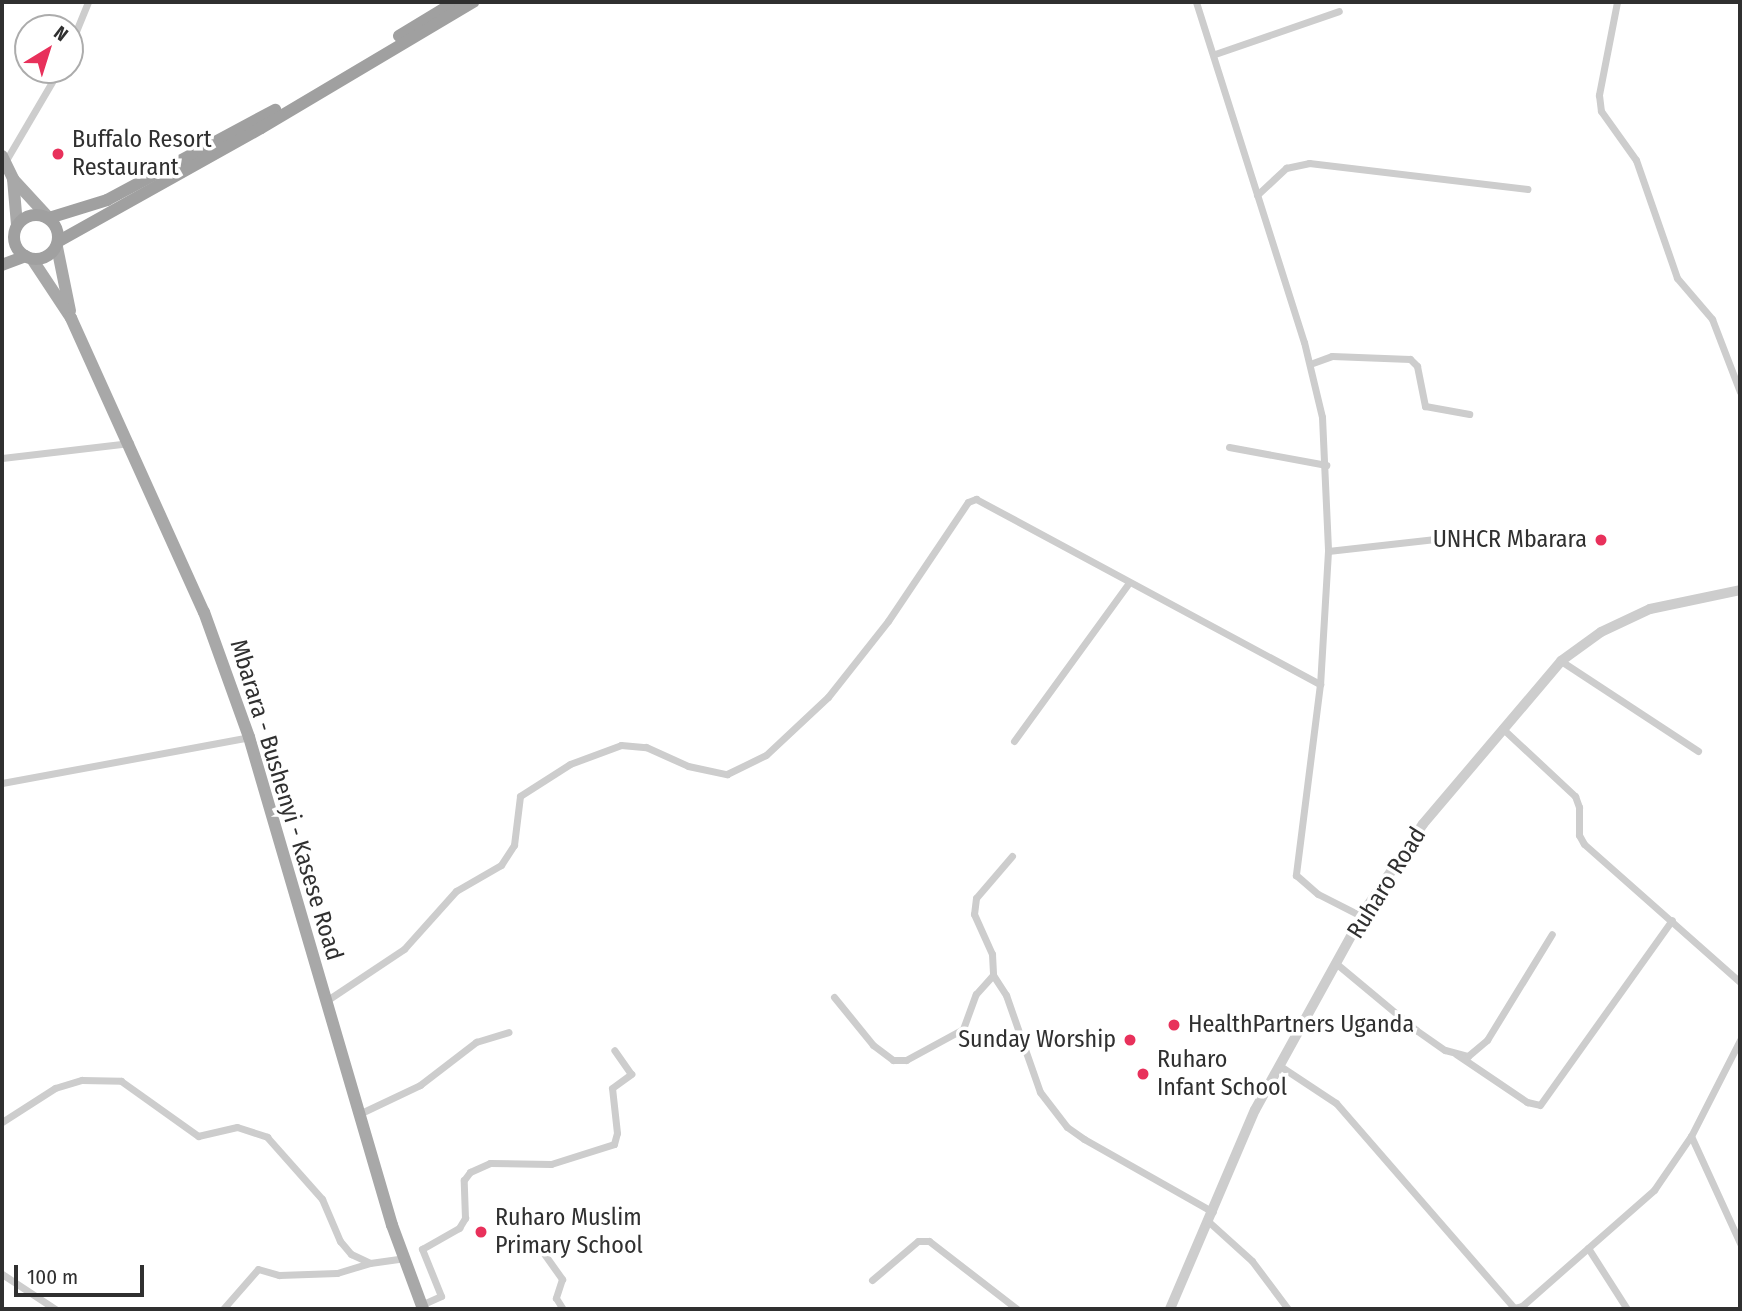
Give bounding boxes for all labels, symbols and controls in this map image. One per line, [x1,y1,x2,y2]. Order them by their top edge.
north arrow [14,14,84,84]
text: N [49,21,73,46]
place label: Buffalo Resort Restaurant [72,126,212,182]
marker: Buffalo Resort Restaurant [50,146,66,162]
place label: UNHCR Mbarara [1433,526,1587,554]
marker: UNHCR Mbarara [1593,532,1609,548]
street label: Mbarara - Bushenyi - Kasese Road [223,636,349,964]
street label: Ruharo Road [1341,822,1433,944]
place label: HealthPartners Uganda [1188,1011,1414,1039]
marker: HealthPartners Uganda [1166,1017,1182,1033]
place label: Sunday Worship [958,1026,1116,1054]
marker: Sunday Worship [1122,1032,1138,1048]
place label: Ruharo Infant School [1157,1046,1287,1102]
marker: Ruharo Infant School [1135,1066,1151,1082]
place label: Ruharo Muslim Primary School [495,1204,643,1260]
marker: Ruharo Muslim Primary School [473,1224,489,1240]
scale bar [18,1252,147,1296]
text: 100 m [27,1264,78,1290]

